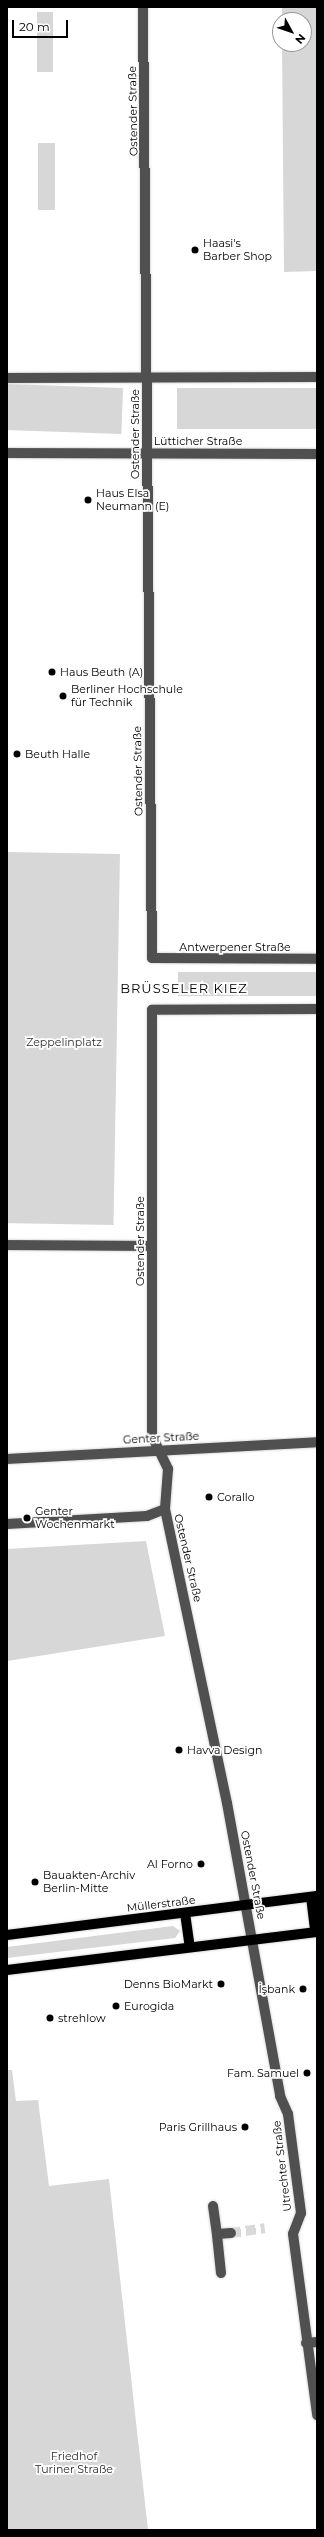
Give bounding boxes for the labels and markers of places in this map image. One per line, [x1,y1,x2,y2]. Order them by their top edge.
place label: Haasi's Barber Shop [203,237,272,263]
marker: Haasi's Barber Shop [190,245,200,255]
place label: Haus Elsa Neumann (E) [96,487,169,513]
marker: Haus Elsa Neumann (E) [83,495,93,505]
place label: Haus Beuth (A) [60,665,143,679]
marker: Haus Beuth (A) [47,667,57,677]
place label: Berliner Hochschule für Technik [71,683,183,709]
marker: Berliner Hochschule für Technik [58,691,68,701]
place label: Beuth Halle [25,747,90,761]
marker: Beuth Halle [12,749,22,759]
place label: Corallo [217,1490,255,1504]
marker: Corallo [204,1492,214,1502]
place label: Genter Wochenmarkt [35,1505,115,1531]
marker: Genter Wochenmarkt [22,1513,32,1523]
place label: Havva Design [187,1743,262,1757]
marker: Havva Design [174,1745,184,1755]
place label: Al Forno [147,1857,193,1871]
marker: Al Forno [196,1859,206,1869]
place label: Bauakten-Archiv Berlin-Mitte [43,1869,135,1895]
marker: Bauakten-Archiv Berlin-Mitte [30,1877,40,1887]
place label: Denns BioMarkt [124,1977,213,1991]
marker: Denns BioMarkt [216,1979,226,1989]
place label: İşbank [258,1982,295,1996]
marker: İşbank [298,1984,308,1994]
place label: Eurogida [124,1999,174,2013]
marker: Eurogida [111,2001,121,2011]
place label: strehlow [58,2011,106,2025]
marker: strehlow [45,2013,55,2023]
place label: Fam. Samuel [227,2066,299,2080]
marker: Fam. Samuel [302,2068,312,2078]
place label: Paris Grillhaus [159,2120,237,2134]
marker: Paris Grillhaus [240,2122,250,2132]

